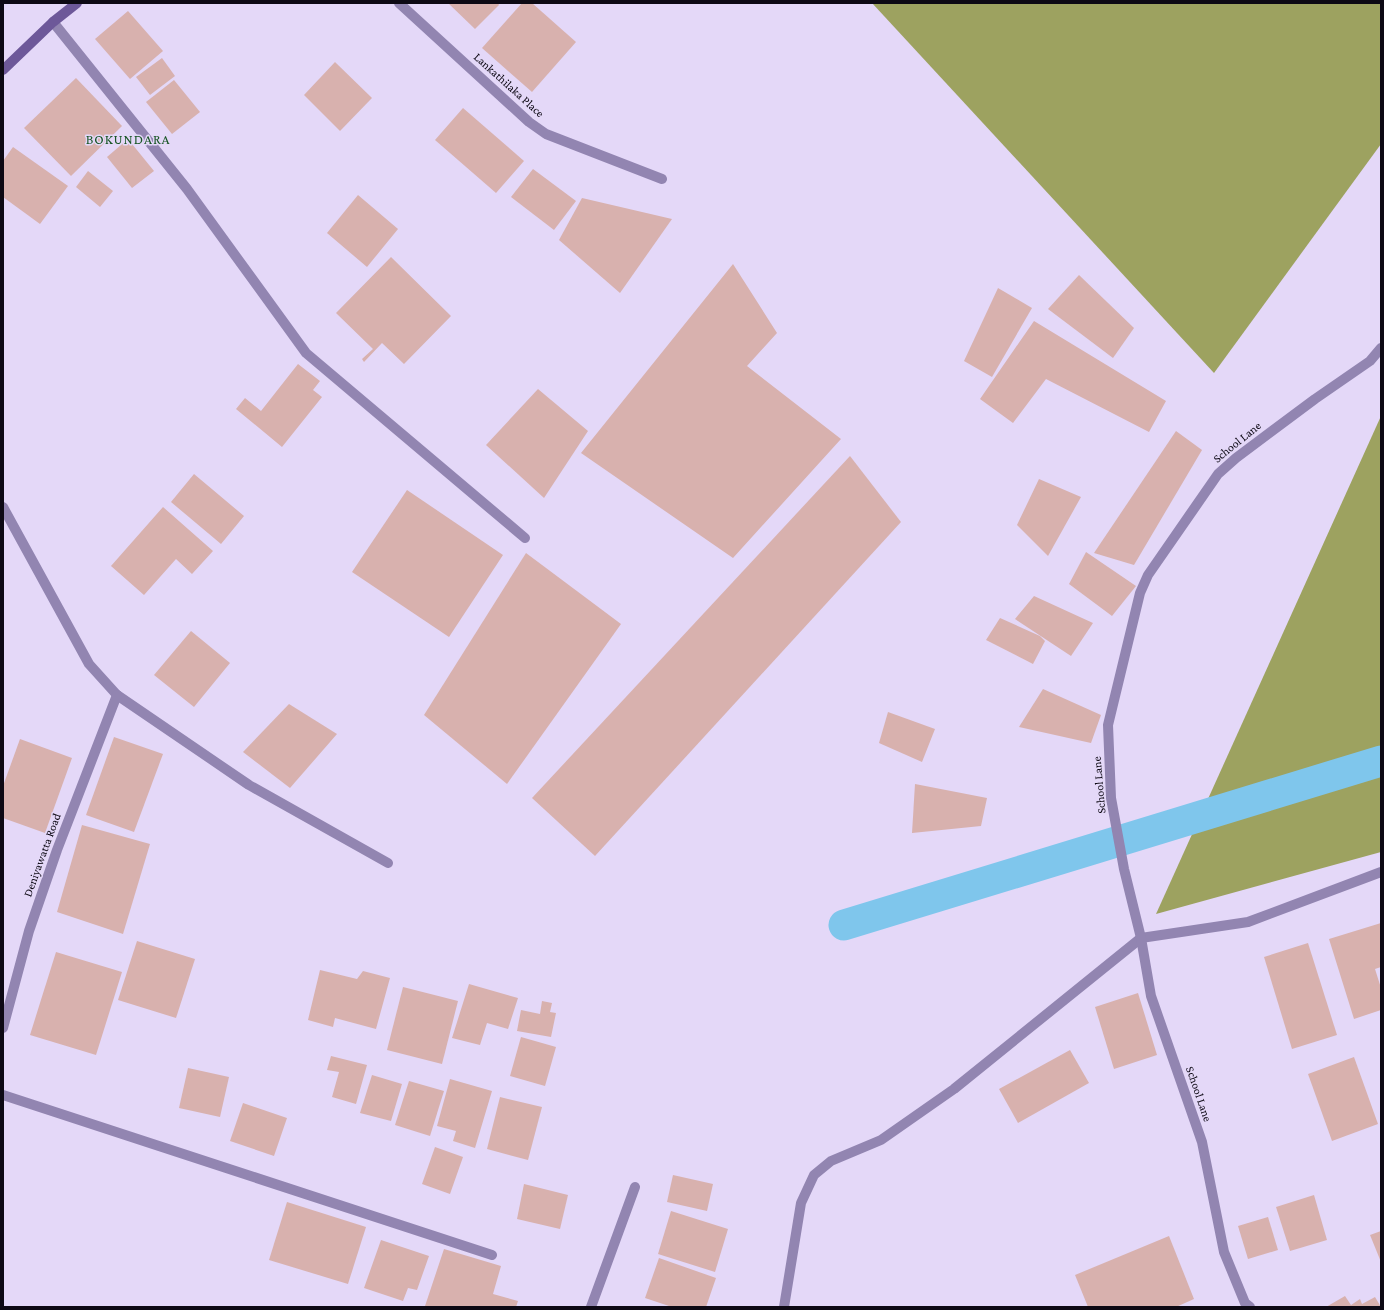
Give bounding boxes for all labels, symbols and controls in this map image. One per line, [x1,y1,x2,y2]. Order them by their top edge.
street label: Lankathilaka Place [471,50,547,120]
district label: BOKUNDARA [86,131,170,147]
street label: School Lane [1210,418,1264,466]
street label: School Lane [1090,756,1108,814]
street label: Deniyawatta Road [20,811,64,899]
street label: School Lane [1183,1065,1215,1123]

